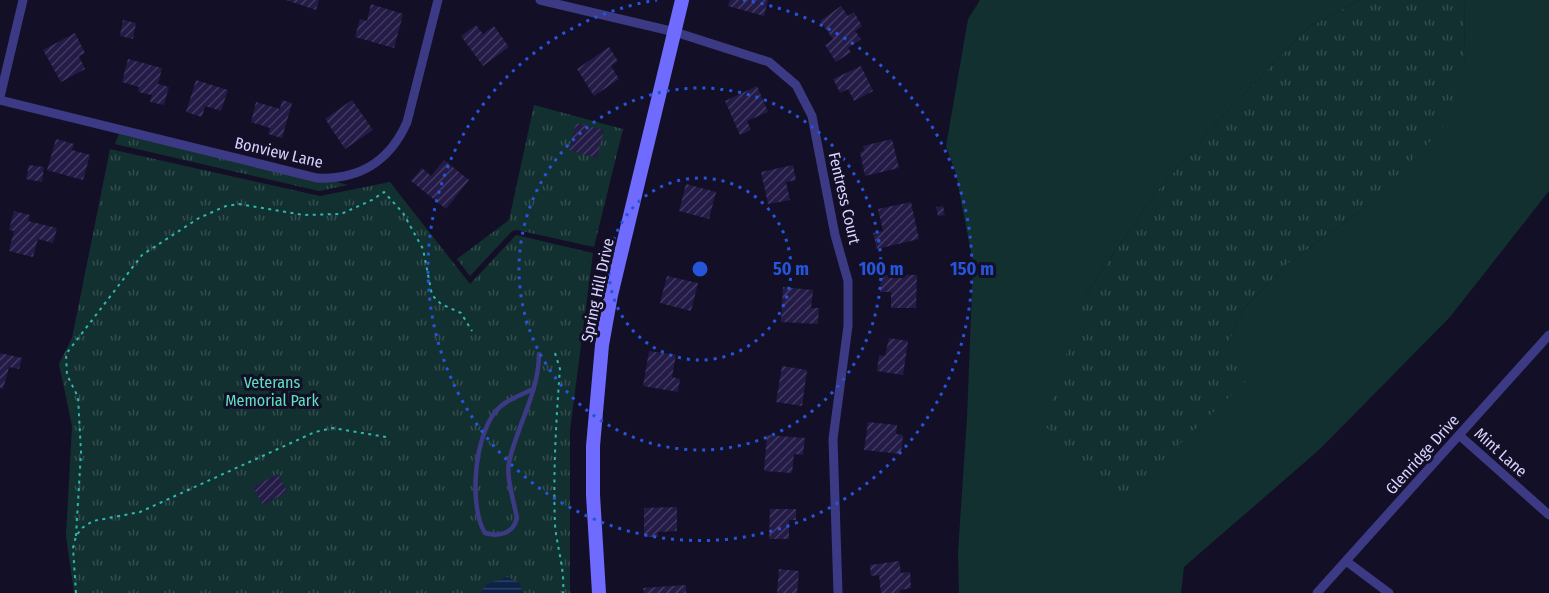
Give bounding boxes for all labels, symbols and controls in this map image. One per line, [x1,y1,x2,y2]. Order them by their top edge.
street label: Bonview Lane [233,133,325,172]
street label: Fentress Court [825,150,864,247]
street label: Spring Hill Drive [577,236,618,344]
text: 50 m [773,258,809,280]
text: 100 m [859,258,903,280]
text: 150 m [950,258,994,280]
centre of rings [690,259,710,279]
park label: Veterans Memorial Park [225,373,319,410]
street label: Glenridge Drive [1382,411,1463,498]
street label: Mint Lane [1471,424,1531,481]

